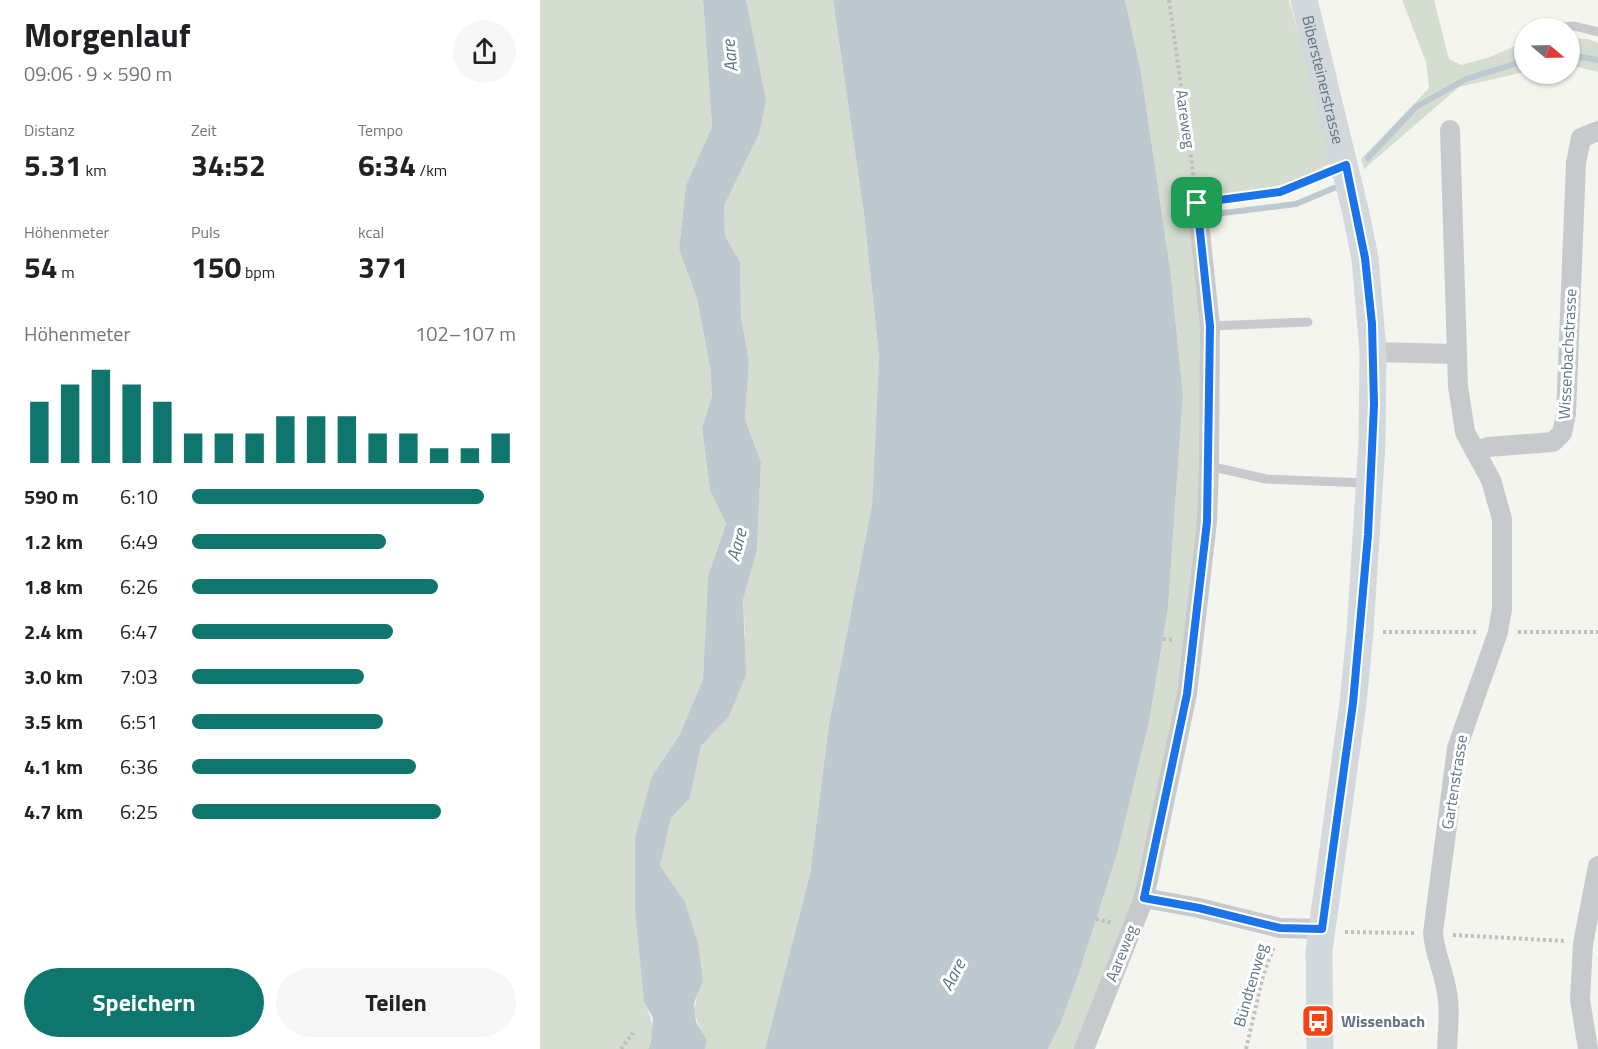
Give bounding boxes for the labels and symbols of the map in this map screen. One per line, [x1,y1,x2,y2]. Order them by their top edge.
street label: Bibersteinerstrasse [1296,13,1351,147]
north arrow [1514,18,1580,84]
water label: Aare [714,37,745,74]
street label: Aareweg [1170,88,1202,150]
pin [1171,177,1222,228]
street label: Wissenbachstrasse [1552,288,1582,420]
water label: Aare [719,524,754,564]
street label: Gartenstrasse [1435,733,1473,831]
street label: Aareweg [1099,921,1143,985]
street label: Bündtenweg [1227,940,1273,1030]
water label: Aare [933,953,973,996]
bus stop icon: Wissenbach [1300,1003,1336,1039]
place label: Wissenbach [1341,1009,1425,1033]

